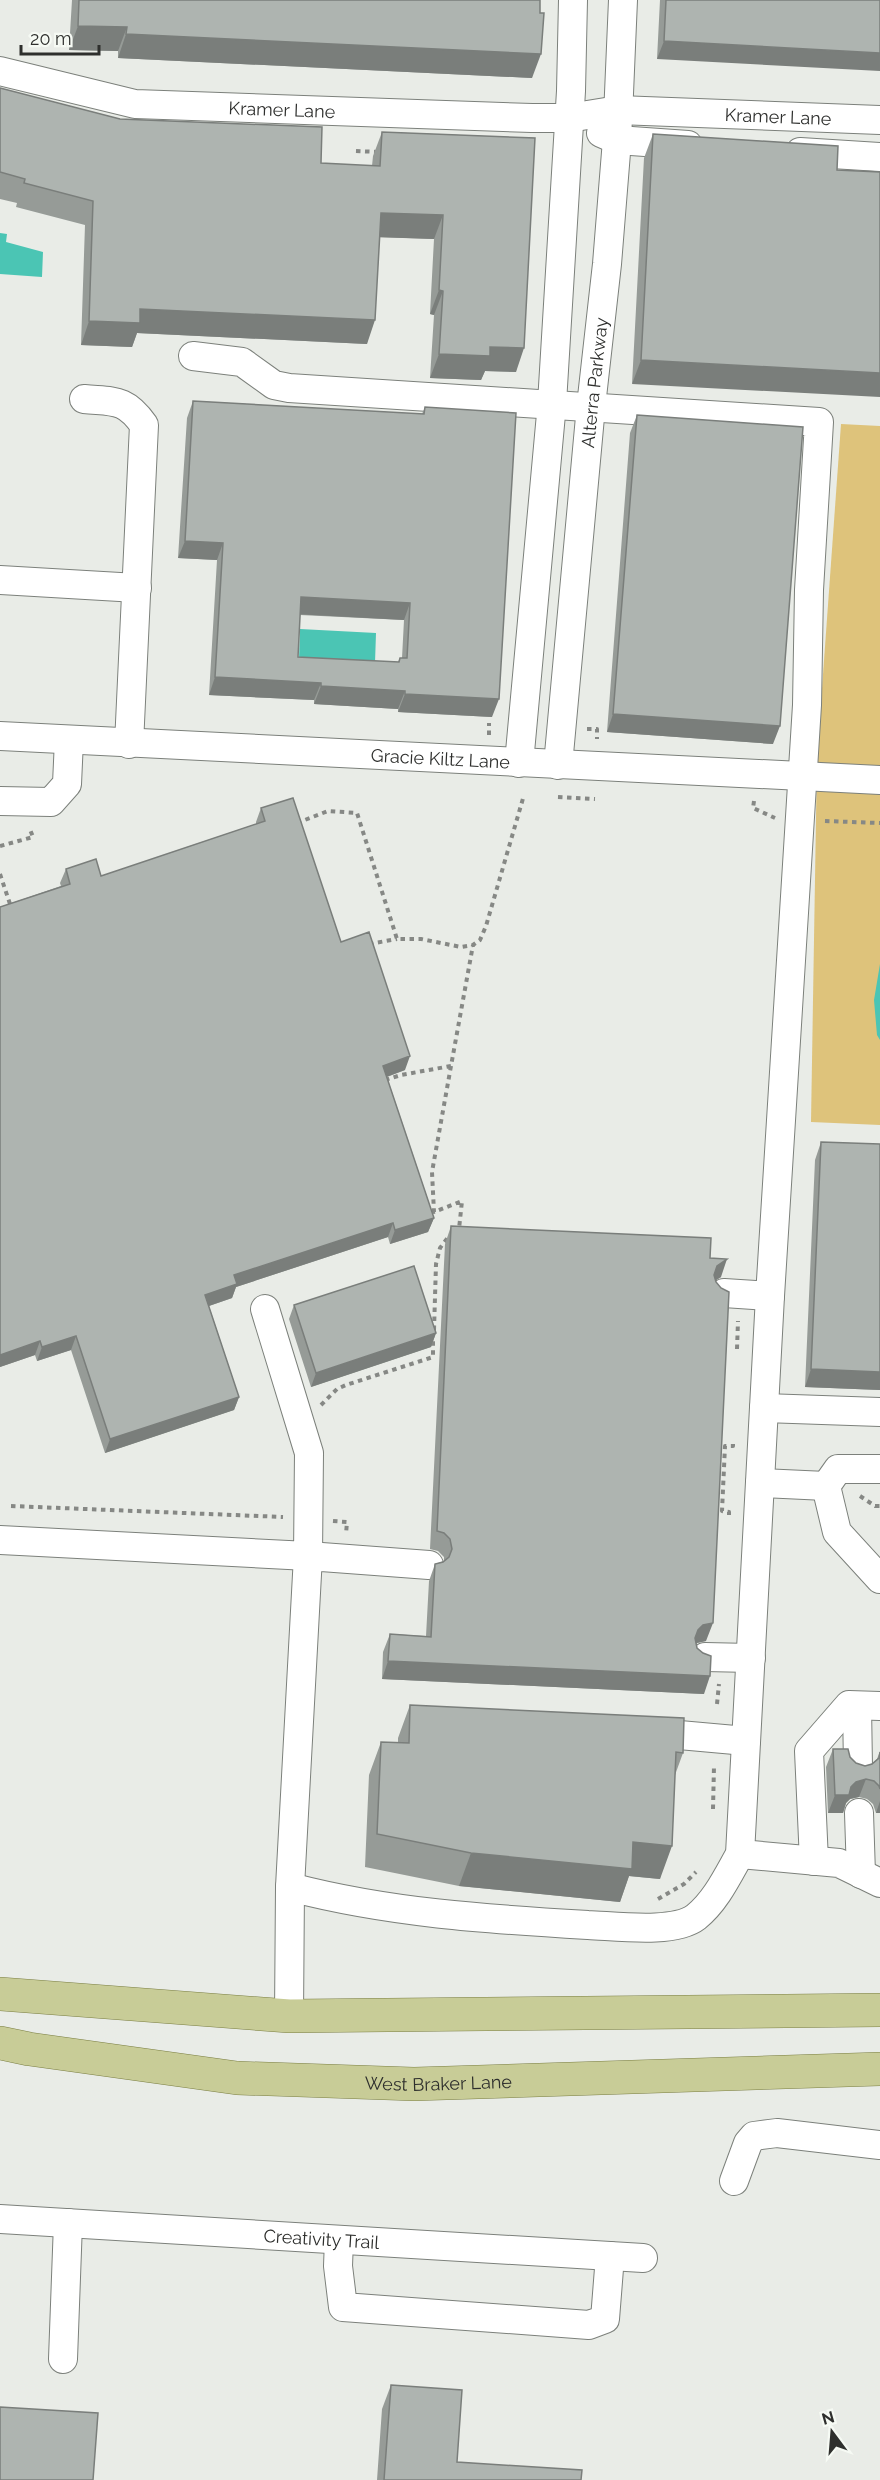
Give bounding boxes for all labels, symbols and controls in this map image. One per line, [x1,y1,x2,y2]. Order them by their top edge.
scale bar [21,18,99,56]
text: 20 m [30,28,72,49]
street label: Kramer Lane [228,97,336,122]
street label: Kramer Lane [724,104,832,129]
street label: Alterra Parkway [577,316,611,449]
street label: Gracie Kiltz Lane [370,744,511,772]
street label: West Braker Lane [364,2070,513,2095]
street label: Creativity Trail [263,2225,380,2252]
north arrow [802,2402,862,2462]
text: N [820,2407,836,2429]

